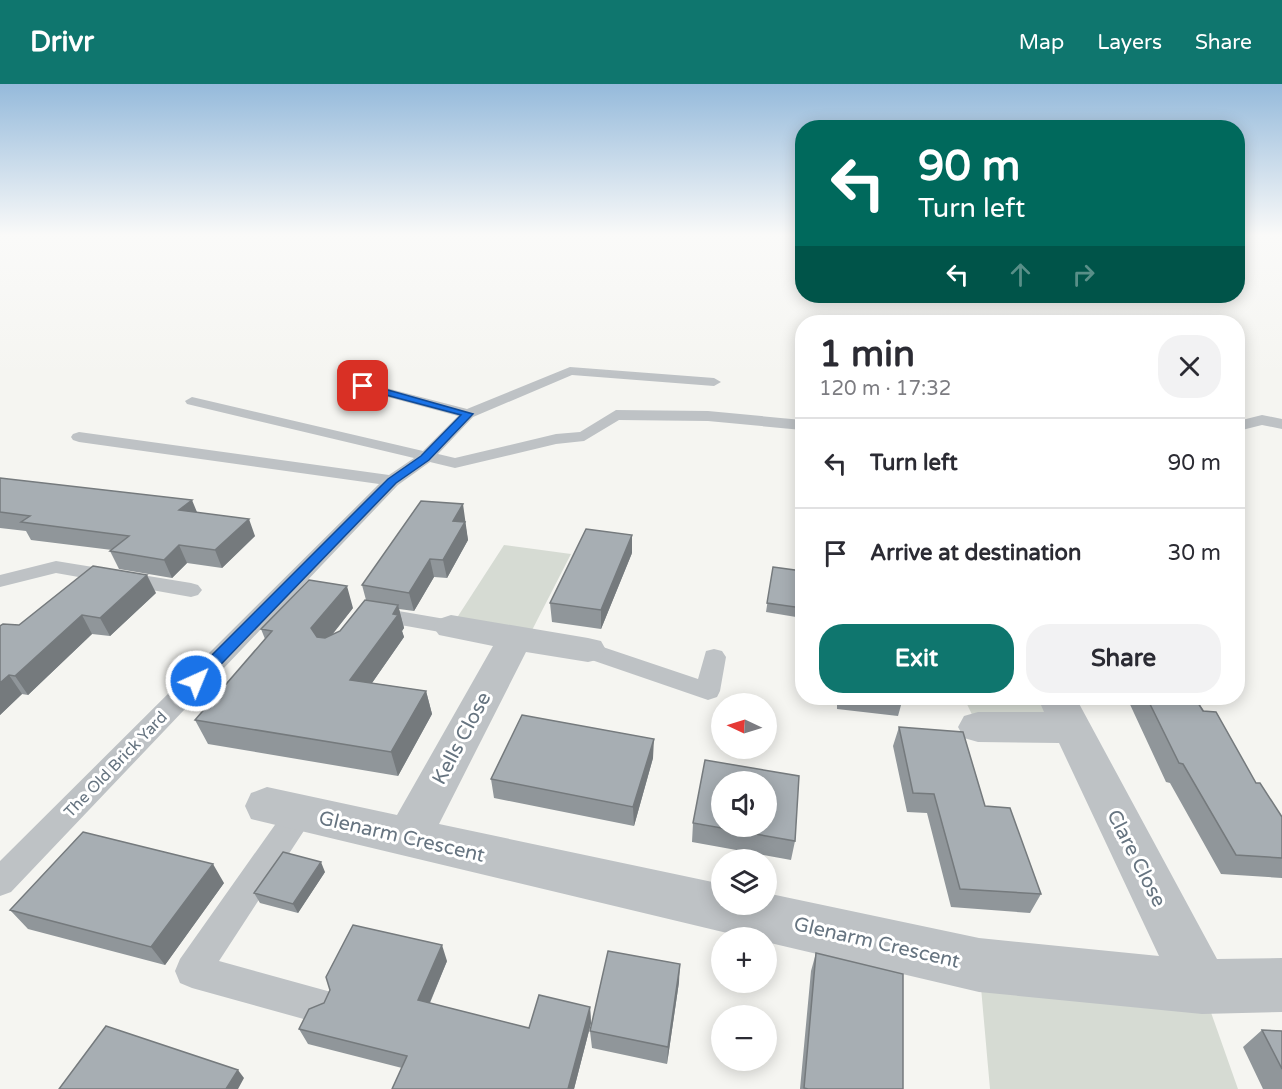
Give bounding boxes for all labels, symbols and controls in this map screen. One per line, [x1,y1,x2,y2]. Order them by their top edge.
text: Drivr [30,25,94,59]
text: Map [1019,30,1064,55]
text: Layers [1097,30,1162,55]
text: Share [1195,30,1252,55]
text: 90 m [918,141,1020,192]
icon: left [819,144,897,222]
text: Turn left [918,192,1025,225]
icon: left [941,258,974,291]
icon: ahead [1004,258,1037,291]
icon: right [1067,258,1100,291]
text: 1 min [819,333,915,376]
button: close [1158,335,1221,398]
pin [337,360,388,411]
icon: arrive [346,369,379,402]
text: 120 m · 17:32 [819,377,951,401]
icon: left [819,447,852,480]
text: Turn left [870,450,958,476]
text: 90 m [1167,450,1221,476]
icon: arrive [819,537,852,570]
text: Arrive at destination [870,540,1081,566]
text: 30 m [1167,540,1221,566]
button: Exit [819,624,1014,693]
button: Share [1026,624,1221,693]
position arrow [164,649,228,713]
street label: Kells Close [427,688,496,789]
north arrow [711,693,777,759]
map controls [711,693,777,1071]
street label: The Old Brick Yard [60,707,172,822]
button: sound [711,771,777,837]
street label: Glenarm Crescent [316,806,487,868]
street label: Clare Close [1101,806,1171,911]
button: layers [711,849,777,915]
street label: Glenarm Crescent [791,912,962,974]
button: + [711,927,777,993]
button: − [711,1005,777,1071]

